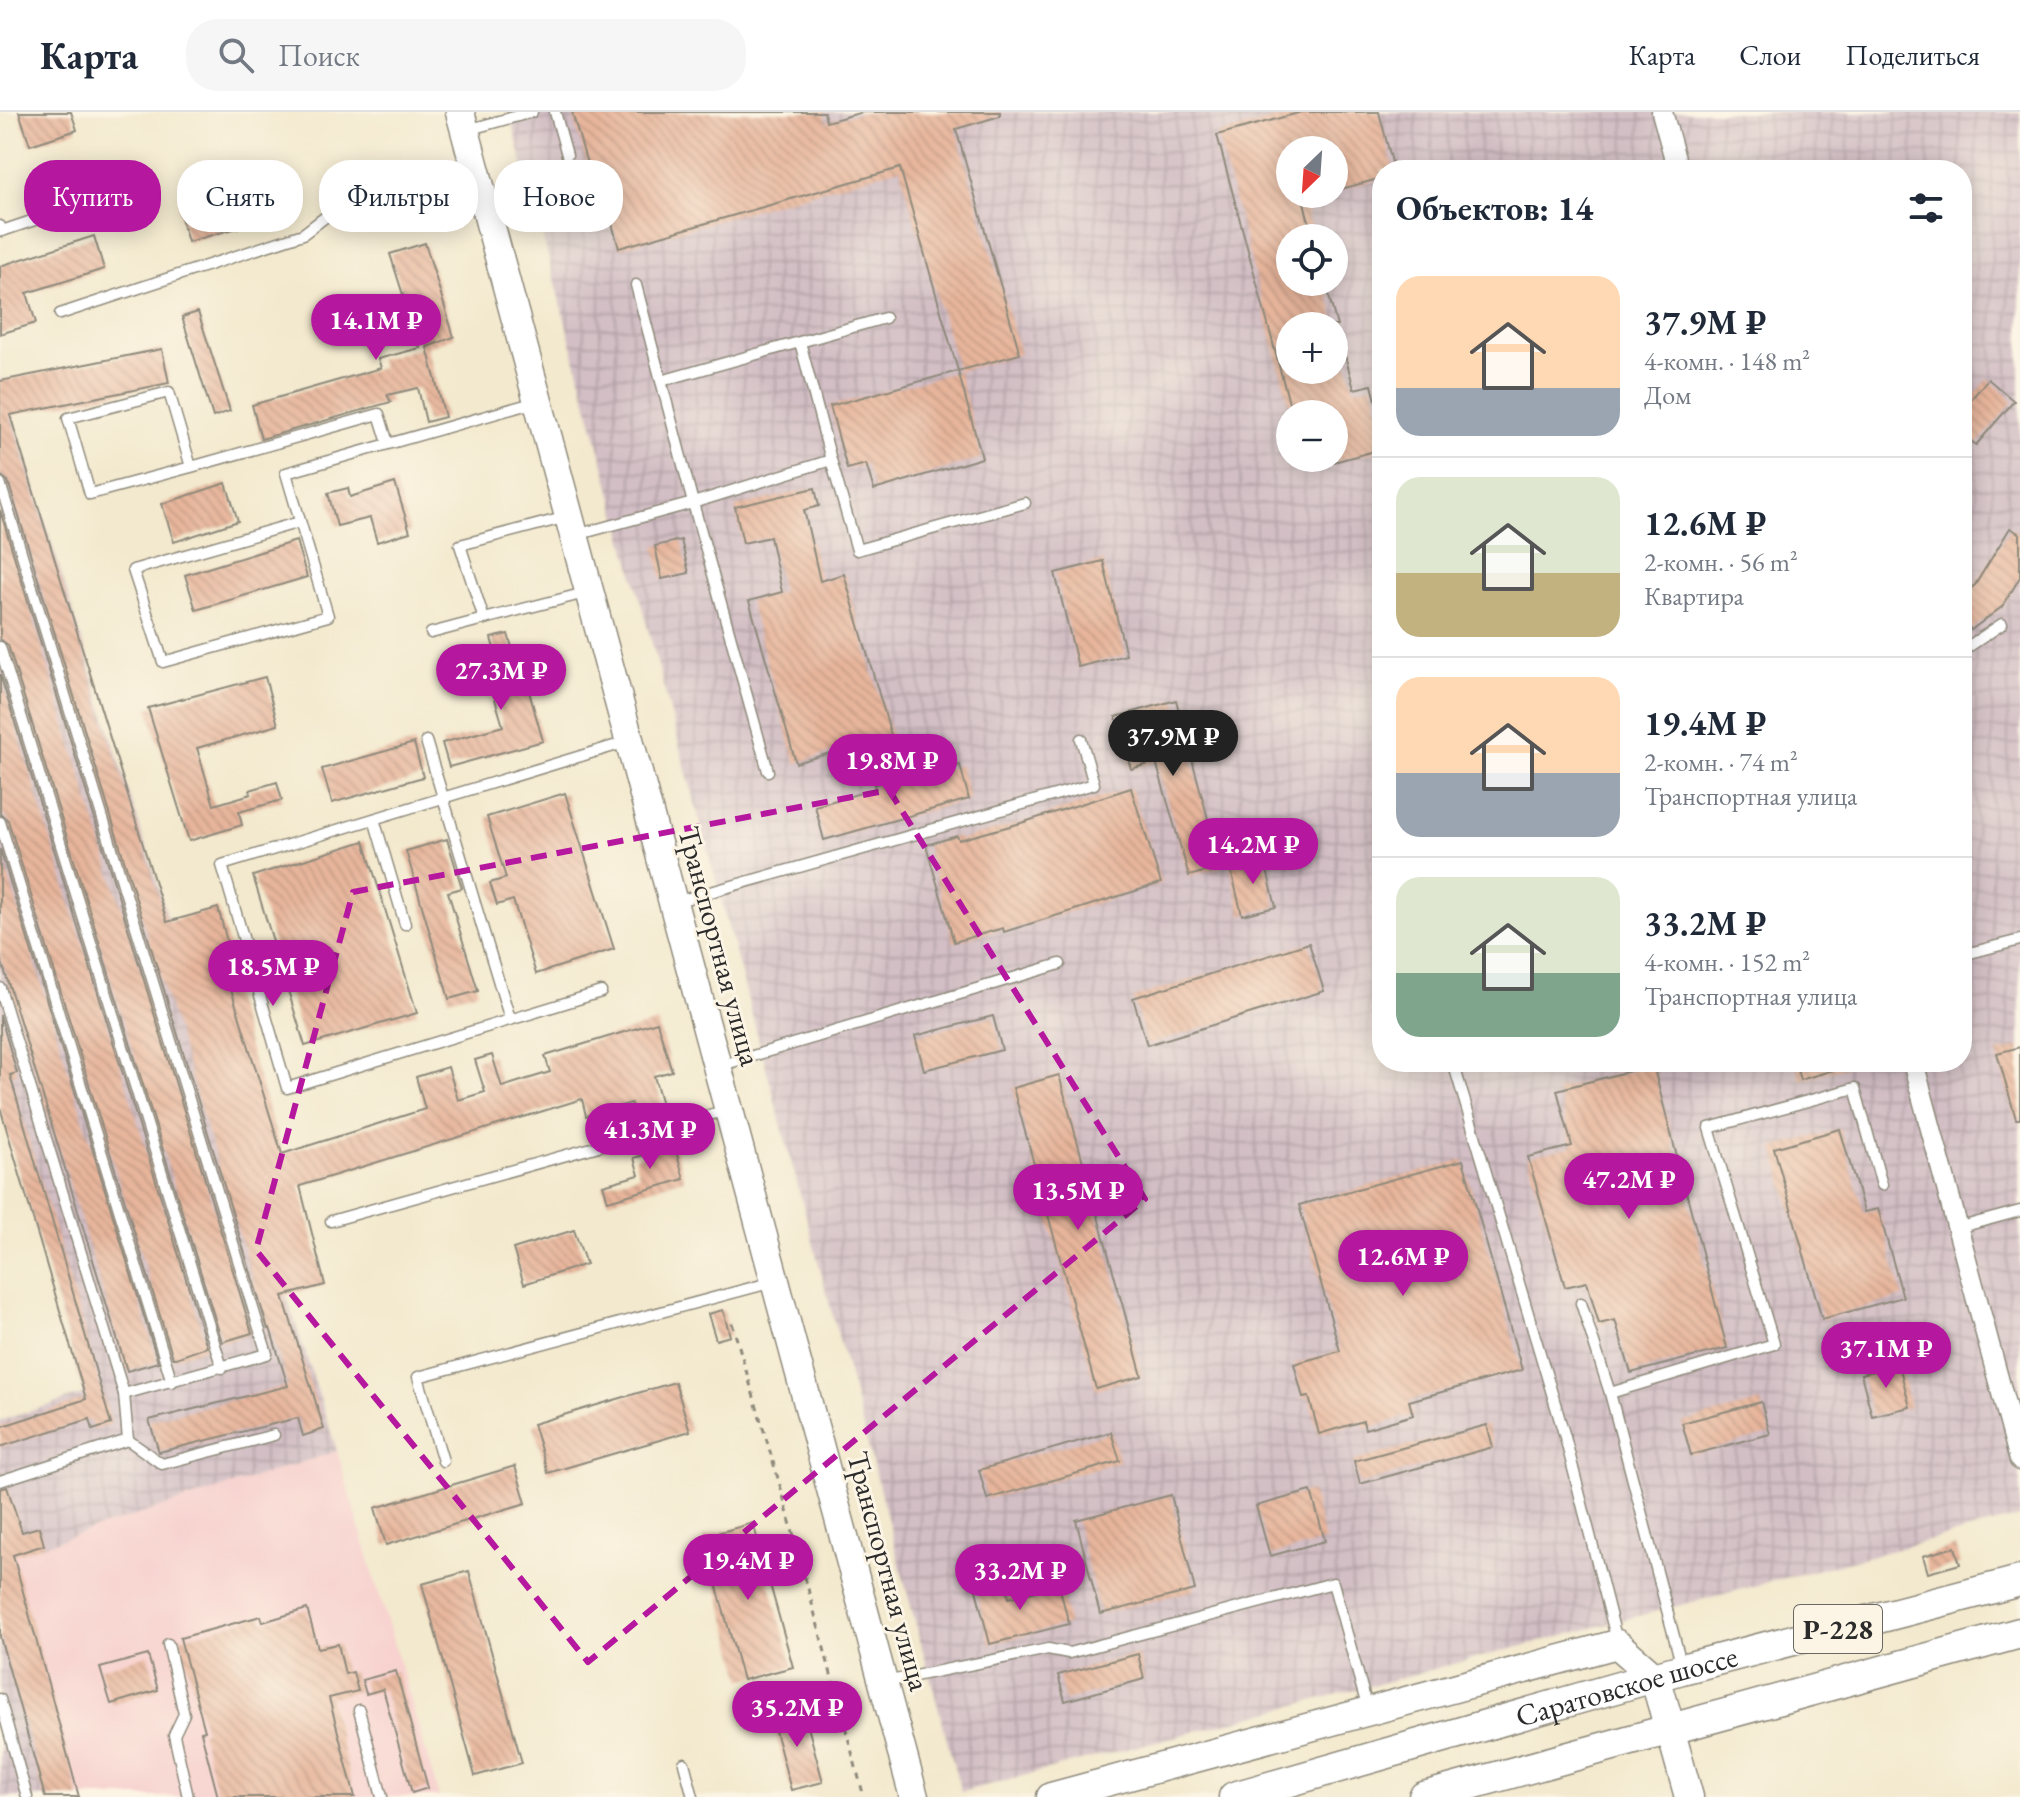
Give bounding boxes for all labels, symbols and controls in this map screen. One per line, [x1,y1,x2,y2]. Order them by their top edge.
search box [186,19,746,91]
text: Карта [40,31,138,80]
icon: search [214,33,258,77]
text: Поиск [278,36,360,75]
text: Карта [1628,37,1695,73]
text: Слои [1739,37,1801,73]
text: Поделиться [1845,37,1980,73]
north arrow [1276,136,1348,208]
map controls [1276,136,1348,472]
chip: Купить [24,160,161,232]
chip: Снять [177,160,303,232]
chip: Фильтры [319,160,478,232]
chip: Новое [494,160,623,232]
text: Объектов: 14 [1396,186,1593,230]
icon: filters [1904,186,1948,230]
button: locate [1276,224,1348,296]
pin: 14.1M ₽ [302,294,450,362]
text: 37.9M ₽ [1644,300,1767,344]
text: 14.1M ₽ [329,303,423,337]
icon: home [1460,308,1556,404]
button: + [1276,312,1348,384]
text: 4-комн. · 148 m² [1644,344,1810,378]
text: Дом [1644,378,1691,412]
button: − [1276,400,1348,472]
text: 12.6M ₽ [1644,501,1767,545]
icon: home [1460,509,1556,605]
text: 2-комн. · 56 m² [1644,545,1798,579]
text: Квартира [1644,579,1744,613]
pin: 27.3M ₽ [427,644,575,712]
text: 27.3M ₽ [454,653,548,687]
text: 19.4M ₽ [1644,701,1767,745]
icon: home [1460,709,1556,805]
pin: 37.9M ₽ [1099,710,1247,778]
text: 37.9M ₽ [1126,719,1220,753]
pin: 19.8M ₽ [818,734,966,802]
text: 19.8M ₽ [845,743,939,777]
text: 2-комн. · 74 m² [1644,745,1798,779]
text: Транспортная улица [1644,779,1857,813]
pin: 14.2M ₽ [1179,818,1327,886]
street label: Транспортная улица [669,822,771,1070]
text: 14.2M ₽ [1206,827,1300,861]
text: 33.2M ₽ [1644,901,1767,945]
icon: home [1460,909,1556,1005]
pin: 18.5M ₽ [199,940,347,1008]
text: 4-комн. · 152 m² [1644,945,1810,979]
text: 18.5M ₽ [226,949,320,983]
text: Транспортная улица [1644,979,1857,1013]
pin: 41.3M ₽ [576,1103,724,1171]
text: 41.3M ₽ [603,1112,697,1146]
pin: 47.2M ₽ [1555,1153,1703,1221]
text: 47.2M ₽ [1582,1162,1676,1196]
pin: 13.5M ₽ [1004,1164,1152,1232]
text: 13.5M ₽ [1031,1173,1125,1207]
pin: 12.6M ₽ [1329,1230,1477,1298]
text: 12.6M ₽ [1356,1239,1450,1273]
pin: 37.1M ₽ [1812,1322,1960,1390]
text: 37.1M ₽ [1839,1331,1933,1365]
street label: Транспортная улица [838,1447,940,1695]
pin: 19.4M ₽ [674,1534,822,1602]
text: 19.4M ₽ [701,1543,795,1577]
pin: 33.2M ₽ [946,1544,1094,1612]
text: 33.2M ₽ [973,1553,1067,1587]
road number: Р-228 [1794,1605,1882,1653]
street label: Саратовское шоссе [1511,1636,1742,1735]
pin: 35.2M ₽ [723,1681,871,1749]
text: 35.2M ₽ [750,1690,844,1724]

